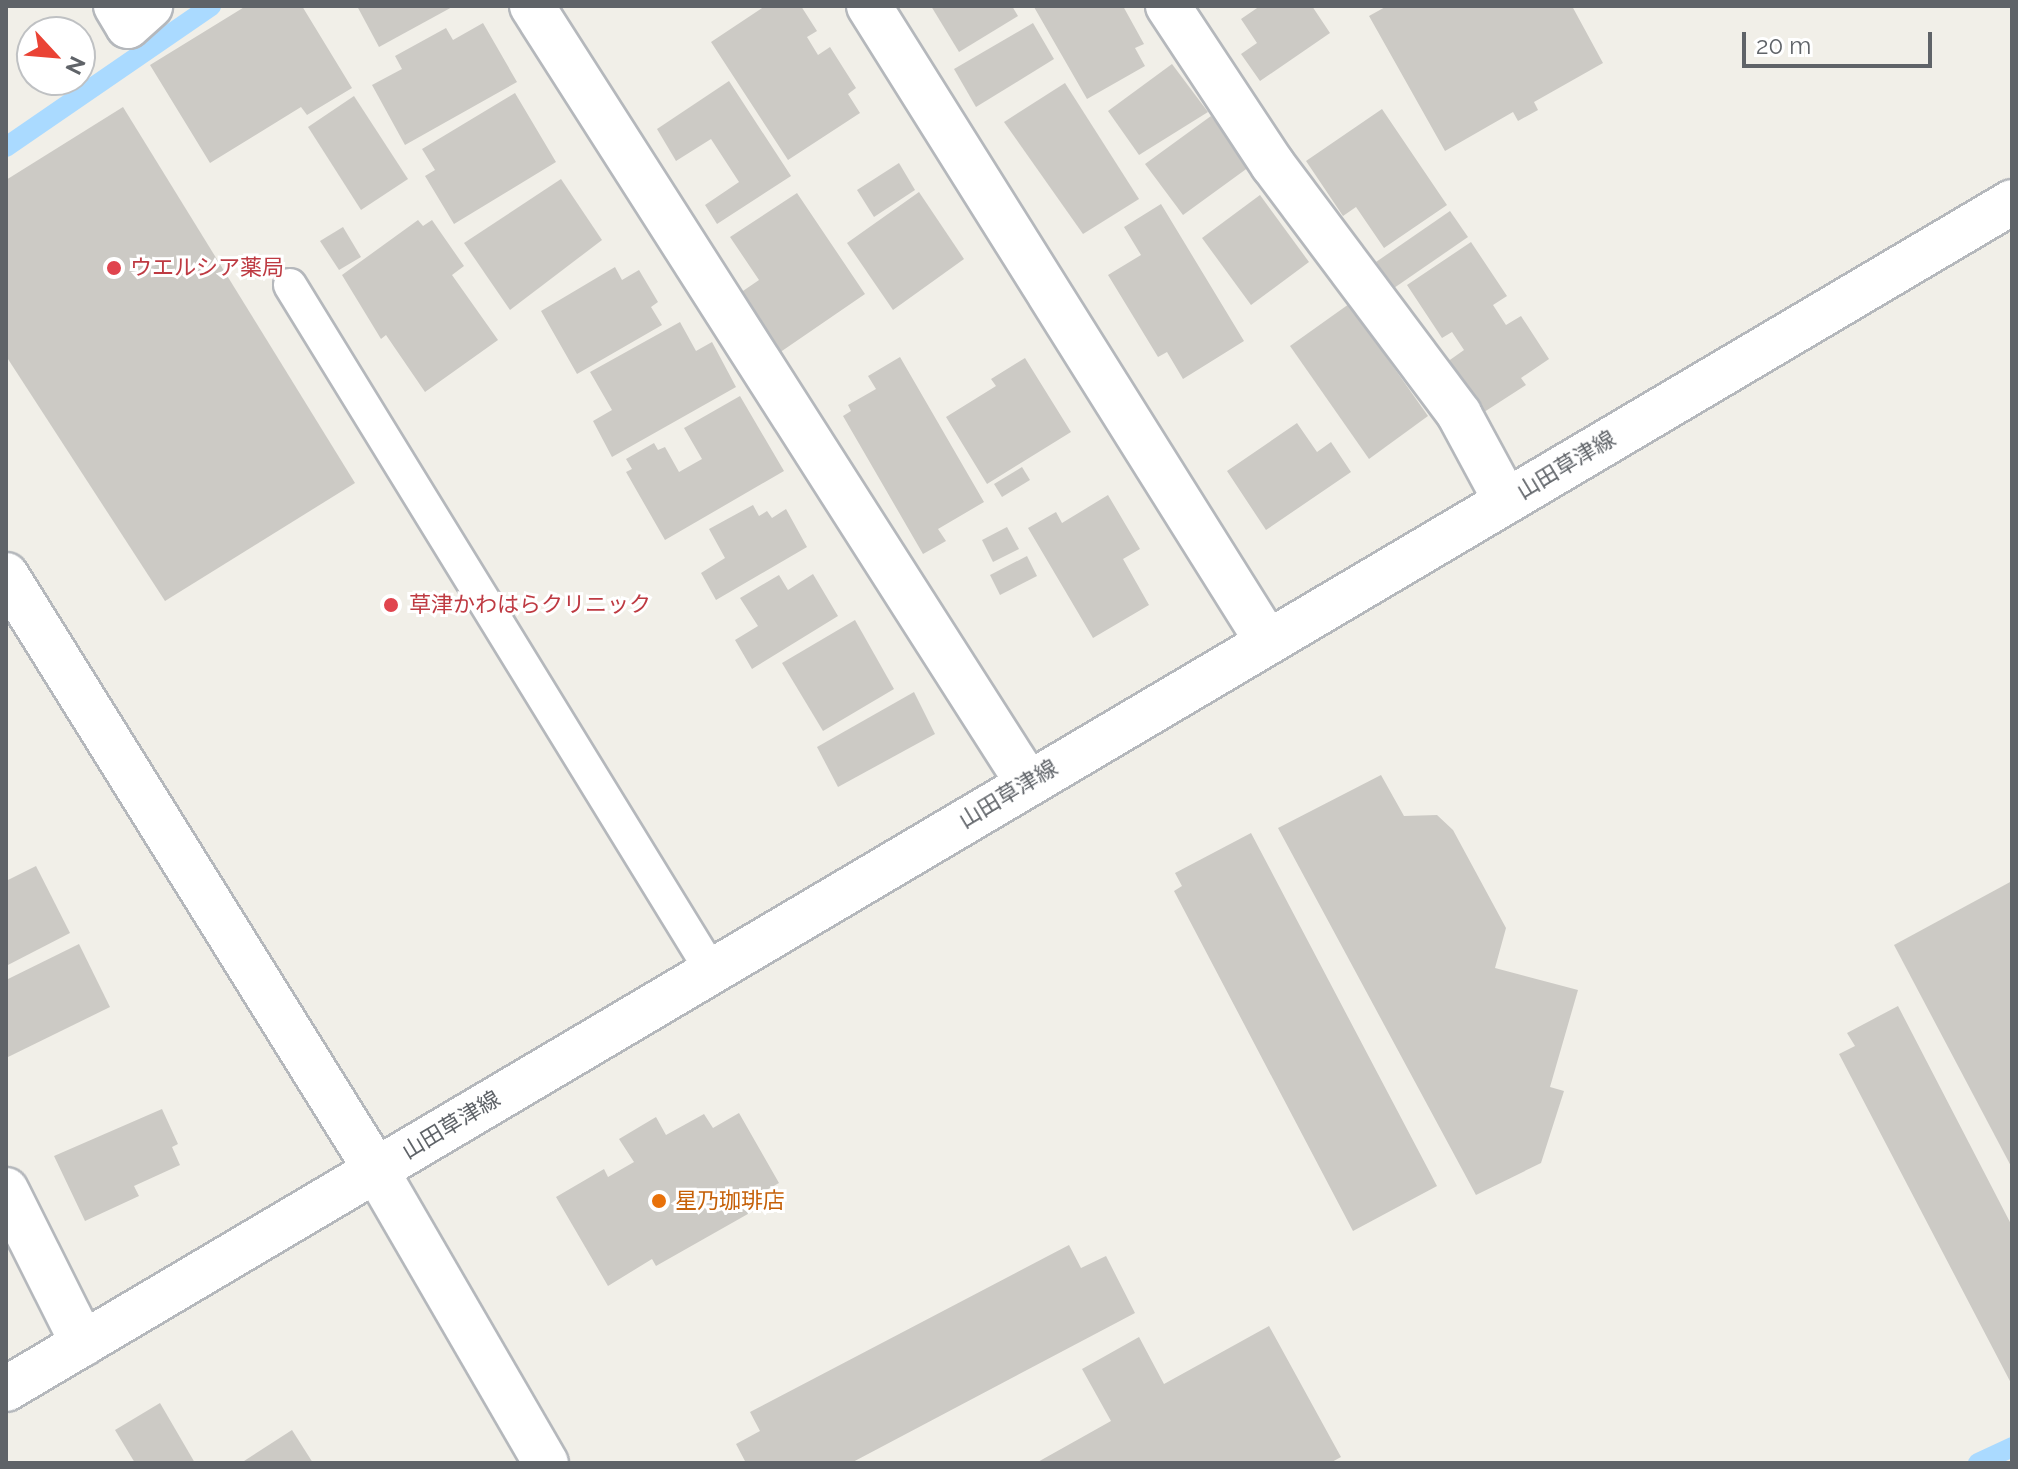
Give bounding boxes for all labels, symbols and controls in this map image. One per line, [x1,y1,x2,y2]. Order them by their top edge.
north arrow [16,16,96,96]
scale bar [1746,16,1936,66]
text: 20 m [1756,31,1811,60]
text: N [60,52,91,79]
place label: ウエルシア薬局 [130,255,284,281]
marker: ウエルシア薬局 [105,259,123,277]
street label: 山田草津線 [1512,425,1620,505]
place label: 草津かわはらクリニック [409,592,651,618]
marker: 草津かわはらクリニック [380,594,402,616]
street label: 山田草津線 [954,754,1062,834]
street label: 山田草津線 [397,1085,505,1165]
place label: 星乃珈琲店 [675,1188,785,1214]
marker: 星乃珈琲店 [650,1192,668,1210]

